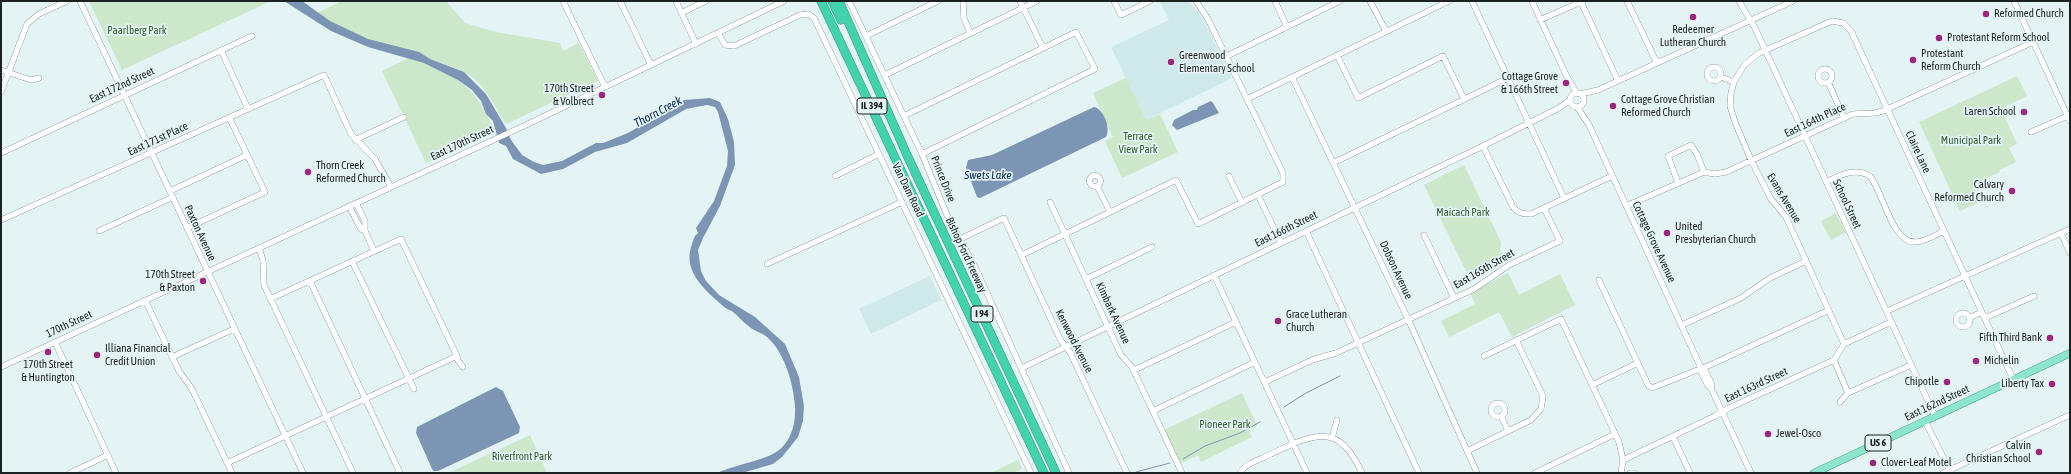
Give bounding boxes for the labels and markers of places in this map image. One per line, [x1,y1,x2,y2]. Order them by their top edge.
place label: Reformed Church [1994,7,2064,21]
marker: Reformed Church [1981,9,1991,19]
marker: Redeemer Lutheran Church [1688,12,1698,22]
place label: Redeemer Lutheran Church [1660,23,1726,49]
place label: Protestant Reform School [1947,31,2050,45]
marker: Protestant Reform School [1934,33,1944,43]
place label: Protestant Reform Church [1921,47,1981,73]
place label: Greenwood Elementary School [1179,49,1255,75]
marker: Protestant Reform Church [1908,55,1918,65]
marker: Greenwood Elementary School [1166,57,1176,67]
place label: Cottage Grove & 166th Street [1501,70,1558,96]
marker: Cottage Grove & 166th Street [1561,78,1571,88]
place label: 170th Street & Volbrect [544,82,594,108]
marker: 170th Street & Volbrect [597,90,607,100]
place label: Cottage Grove Christian Reformed Church [1621,93,1715,119]
marker: Cottage Grove Christian Reformed Church [1608,101,1618,111]
place label: Laren School [1964,105,2016,119]
marker: Laren School [2019,107,2029,117]
place label: Thorn Creek Reformed Church [316,159,386,185]
marker: Thorn Creek Reformed Church [303,167,313,177]
place label: Calvary Reformed Church [1934,178,2004,204]
marker: Calvary Reformed Church [2007,186,2017,196]
place label: United Presbyterian Church [1675,220,1756,246]
marker: United Presbyterian Church [1662,228,1672,238]
place label: 170th Street & Paxton [145,268,195,294]
marker: 170th Street & Paxton [198,276,208,286]
place label: Grace Lutheran Church [1286,308,1347,334]
marker: Grace Lutheran Church [1273,316,1283,326]
place label: Fifth Third Bank [1979,331,2042,345]
marker: Fifth Third Bank [2045,333,2055,343]
place label: Illiana Financial Credit Union [105,342,171,368]
marker: 170th Street & Huntington [43,347,53,357]
marker: Illiana Financial Credit Union [92,350,102,360]
place label: Michelin [1984,354,2019,368]
marker: Michelin [1971,356,1981,366]
place label: 170th Street & Huntington [21,358,75,384]
place label: Chipotle [1905,375,1939,389]
marker: Chipotle [1942,377,1952,387]
place label: Liberty Tax [2001,377,2044,391]
marker: Liberty Tax [2047,379,2057,389]
place label: Jewel-Osco [1776,427,1821,441]
marker: Jewel-Osco [1763,429,1773,439]
place label: Calvin Christian School [1966,439,2031,465]
marker: Calvin Christian School [2034,447,2044,457]
place label: Clover-Leaf Motel [1881,456,1952,470]
marker: Clover-Leaf Motel [1868,458,1878,468]

